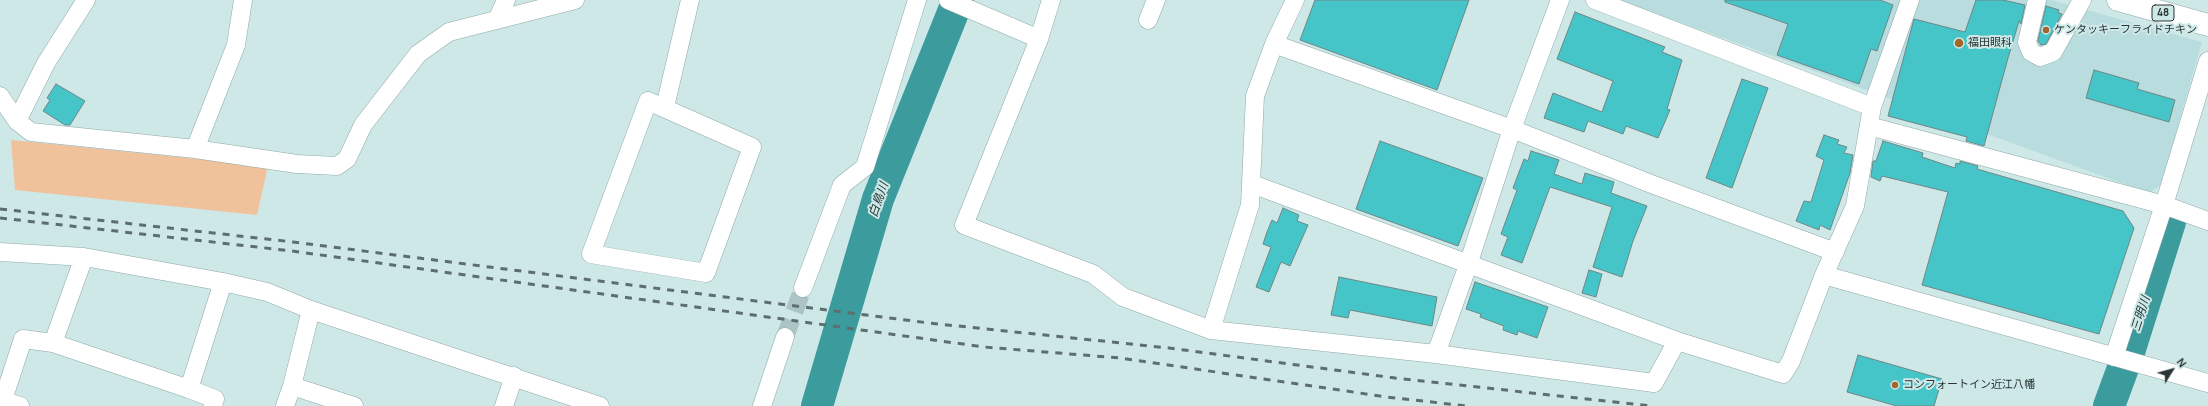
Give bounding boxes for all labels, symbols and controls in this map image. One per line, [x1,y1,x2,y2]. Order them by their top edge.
road number: 48 [2152,5,2174,21]
place label: ケンタッキーフライドチキン [2054,23,2197,37]
marker: ケンタッキーフライドチキン [2041,25,2051,35]
place label: 福田眼科 [1968,36,2012,50]
marker: 福田眼科 [1953,37,1965,49]
water label: 白鳥川 [866,181,892,219]
water label: 三明川 [2129,295,2153,333]
north arrow [2152,350,2192,390]
text: N [2174,355,2190,370]
place label: コンフォートイン近江八幡 [1903,378,2035,392]
marker: コンフォートイン近江八幡 [1890,380,1900,390]

